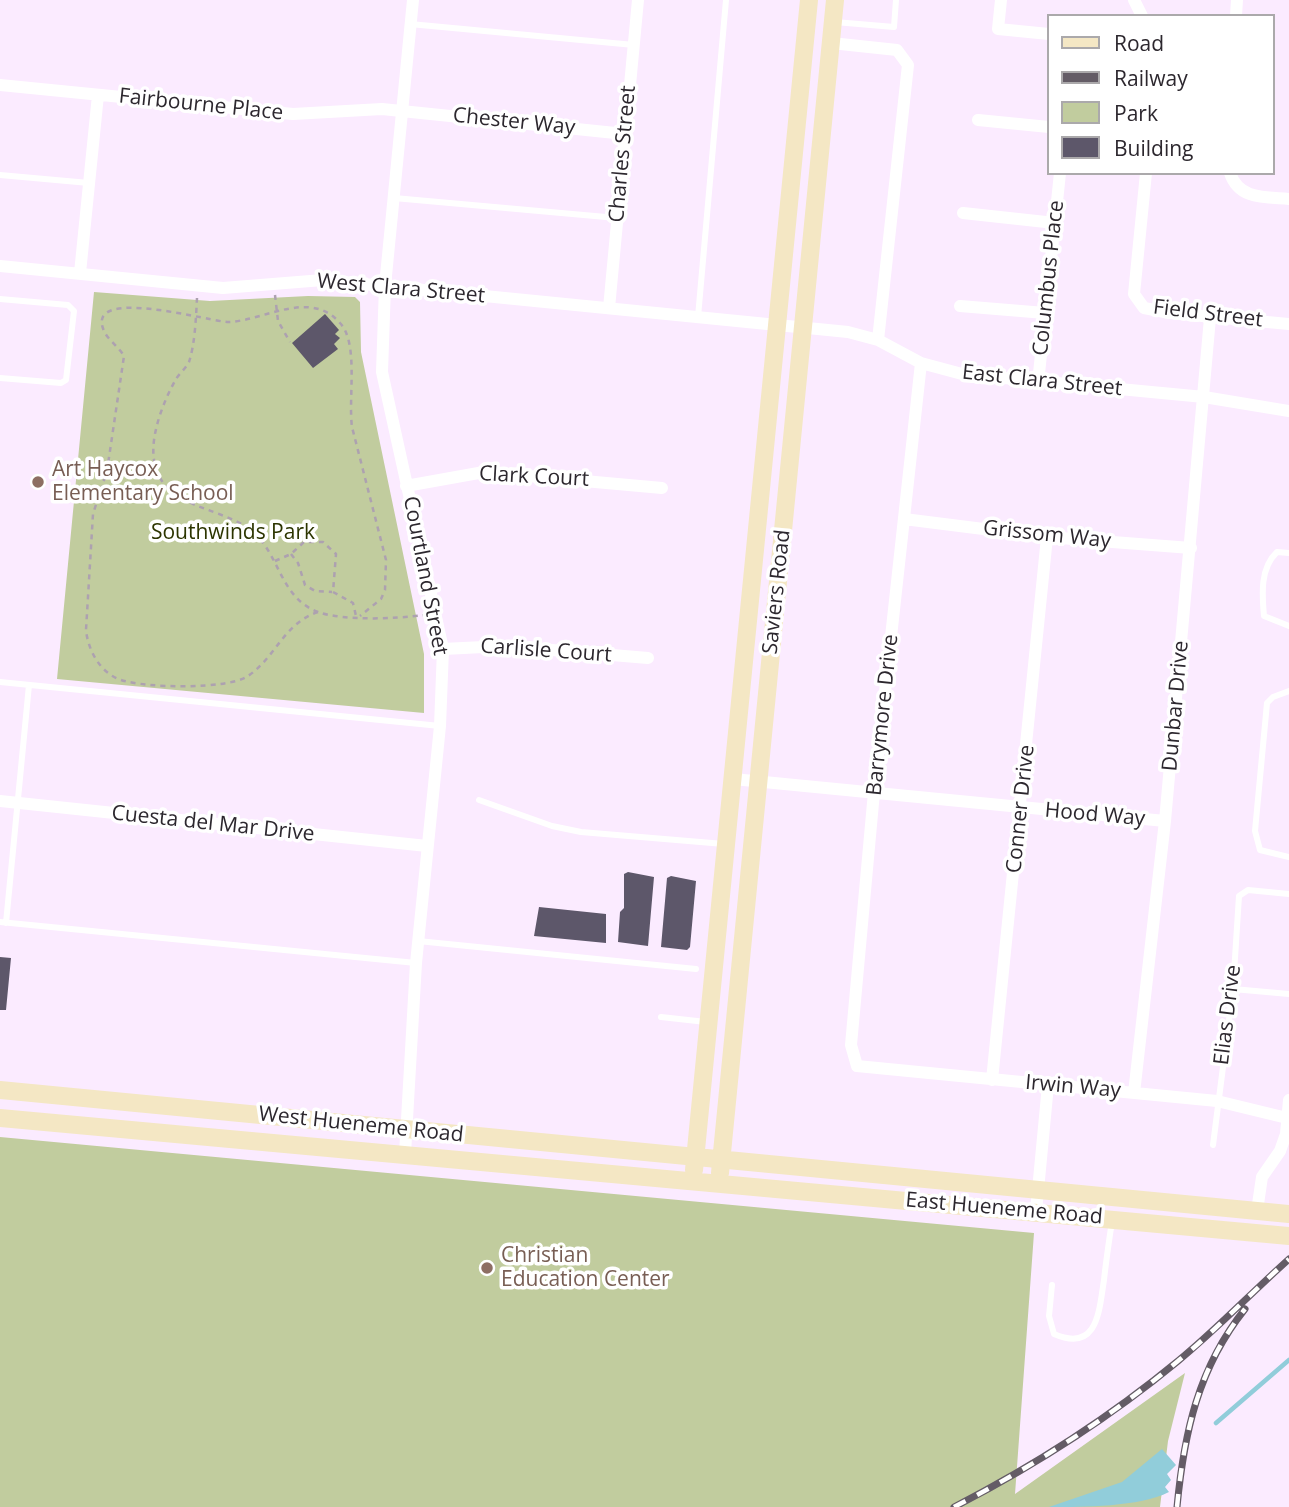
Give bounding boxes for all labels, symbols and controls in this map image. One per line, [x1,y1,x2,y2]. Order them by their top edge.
legend [1048,14,1275,175]
text: Road [1114,29,1164,57]
text: Railway [1114,64,1188,92]
street label: Fairbourne Place [118,84,284,126]
street label: Charles Street [604,84,642,224]
text: Park [1114,99,1158,127]
street label: Chester Way [452,103,576,141]
text: Building [1114,134,1193,162]
street label: Columbus Place [1028,199,1070,357]
street label: West Clara Street [316,269,486,309]
street label: Field Street [1152,295,1264,333]
street label: East Clara Street [961,360,1123,402]
place label: Art Haycox Elementary School [52,457,234,507]
street label: Clark Court [478,462,590,492]
marker: Art Haycox Elementary School [30,474,46,490]
street label: Courtland Street [397,494,453,658]
street label: Grissom Way [982,516,1112,554]
park label: Southwinds Park [151,520,315,546]
street label: Saviers Road [758,529,796,655]
street label: Barrymore Drive [862,633,904,797]
street label: Carlisle Court [480,634,612,668]
street label: Dunbar Drive [1158,640,1194,772]
street label: Conner Drive [1002,744,1040,874]
street label: Hood Way [1044,798,1146,832]
street label: Cuesta del Mar Drive [110,801,316,847]
street label: Elias Drive [1209,963,1247,1067]
street label: Irwin Way [1024,1070,1122,1104]
street label: West Hueneme Road [257,1102,465,1148]
street label: East Hueneme Road [904,1188,1104,1230]
place label: Christian Education Center [501,1243,670,1293]
marker: Christian Education Center [479,1260,495,1276]

